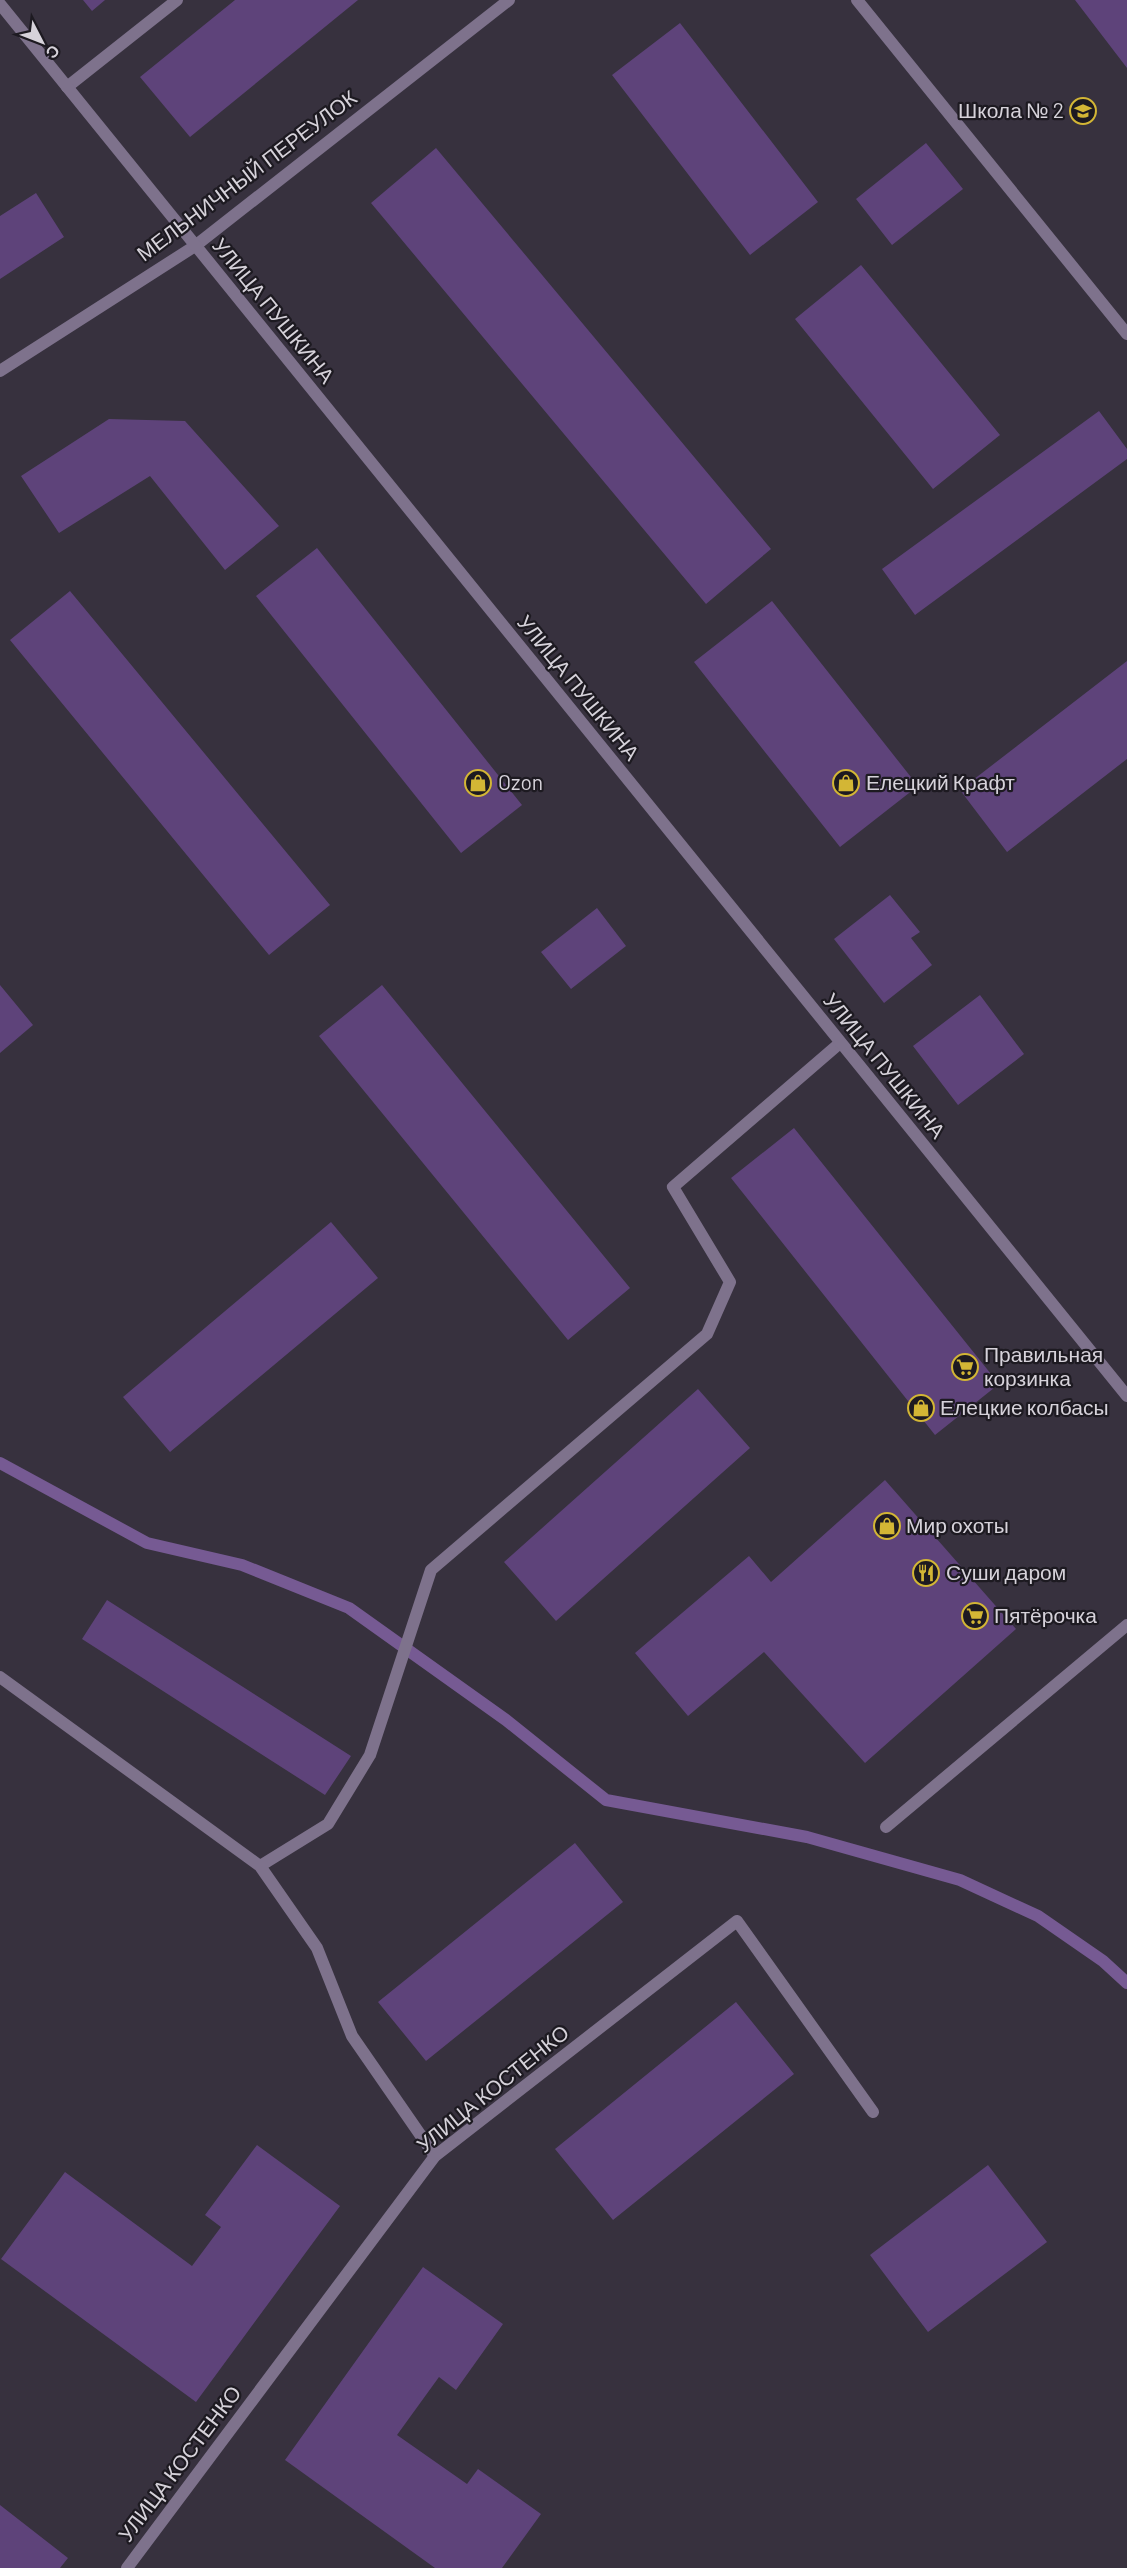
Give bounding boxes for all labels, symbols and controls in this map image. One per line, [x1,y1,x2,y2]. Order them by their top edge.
north arrow [12,12,72,72]
text: С [42,42,64,63]
street label: МЕЛЬНИЧНЫЙ ПЕРЕУЛОК [131,84,361,266]
school or university icon: Школа № 2 [1068,96,1098,126]
place label: Школа № 2 [958,97,1064,122]
street label: УЛИЦА ПУШКИНА [208,232,340,388]
street label: УЛИЦА ПУШКИНА [513,609,645,765]
shop icon: Ozon [463,768,493,798]
shop icon: Елецкий Крафт [831,768,861,798]
place label: Ozon [498,769,543,794]
place label: Елецкий Крафт [866,769,1015,794]
street label: УЛИЦА ПУШКИНА [819,987,951,1143]
place label: Правильная корзинка [984,1341,1103,1390]
supermarket icon: Правильная корзинка [950,1352,980,1382]
shop icon: Елецкие колбасы [906,1393,936,1423]
place label: Елецкие колбасы [940,1394,1108,1419]
shop icon: Мир охоты [872,1511,902,1541]
place label: Мир охоты [906,1512,1009,1537]
restaurant icon: Суши даром [911,1558,941,1588]
place label: Суши даром [946,1559,1066,1584]
supermarket icon: Пятёрочка [960,1601,990,1631]
place label: Пятёрочка [994,1602,1097,1627]
street label: УЛИЦА КОСТЕНКО [411,2019,573,2157]
street label: УЛИЦА КОСТЕНКО [112,2380,245,2546]

